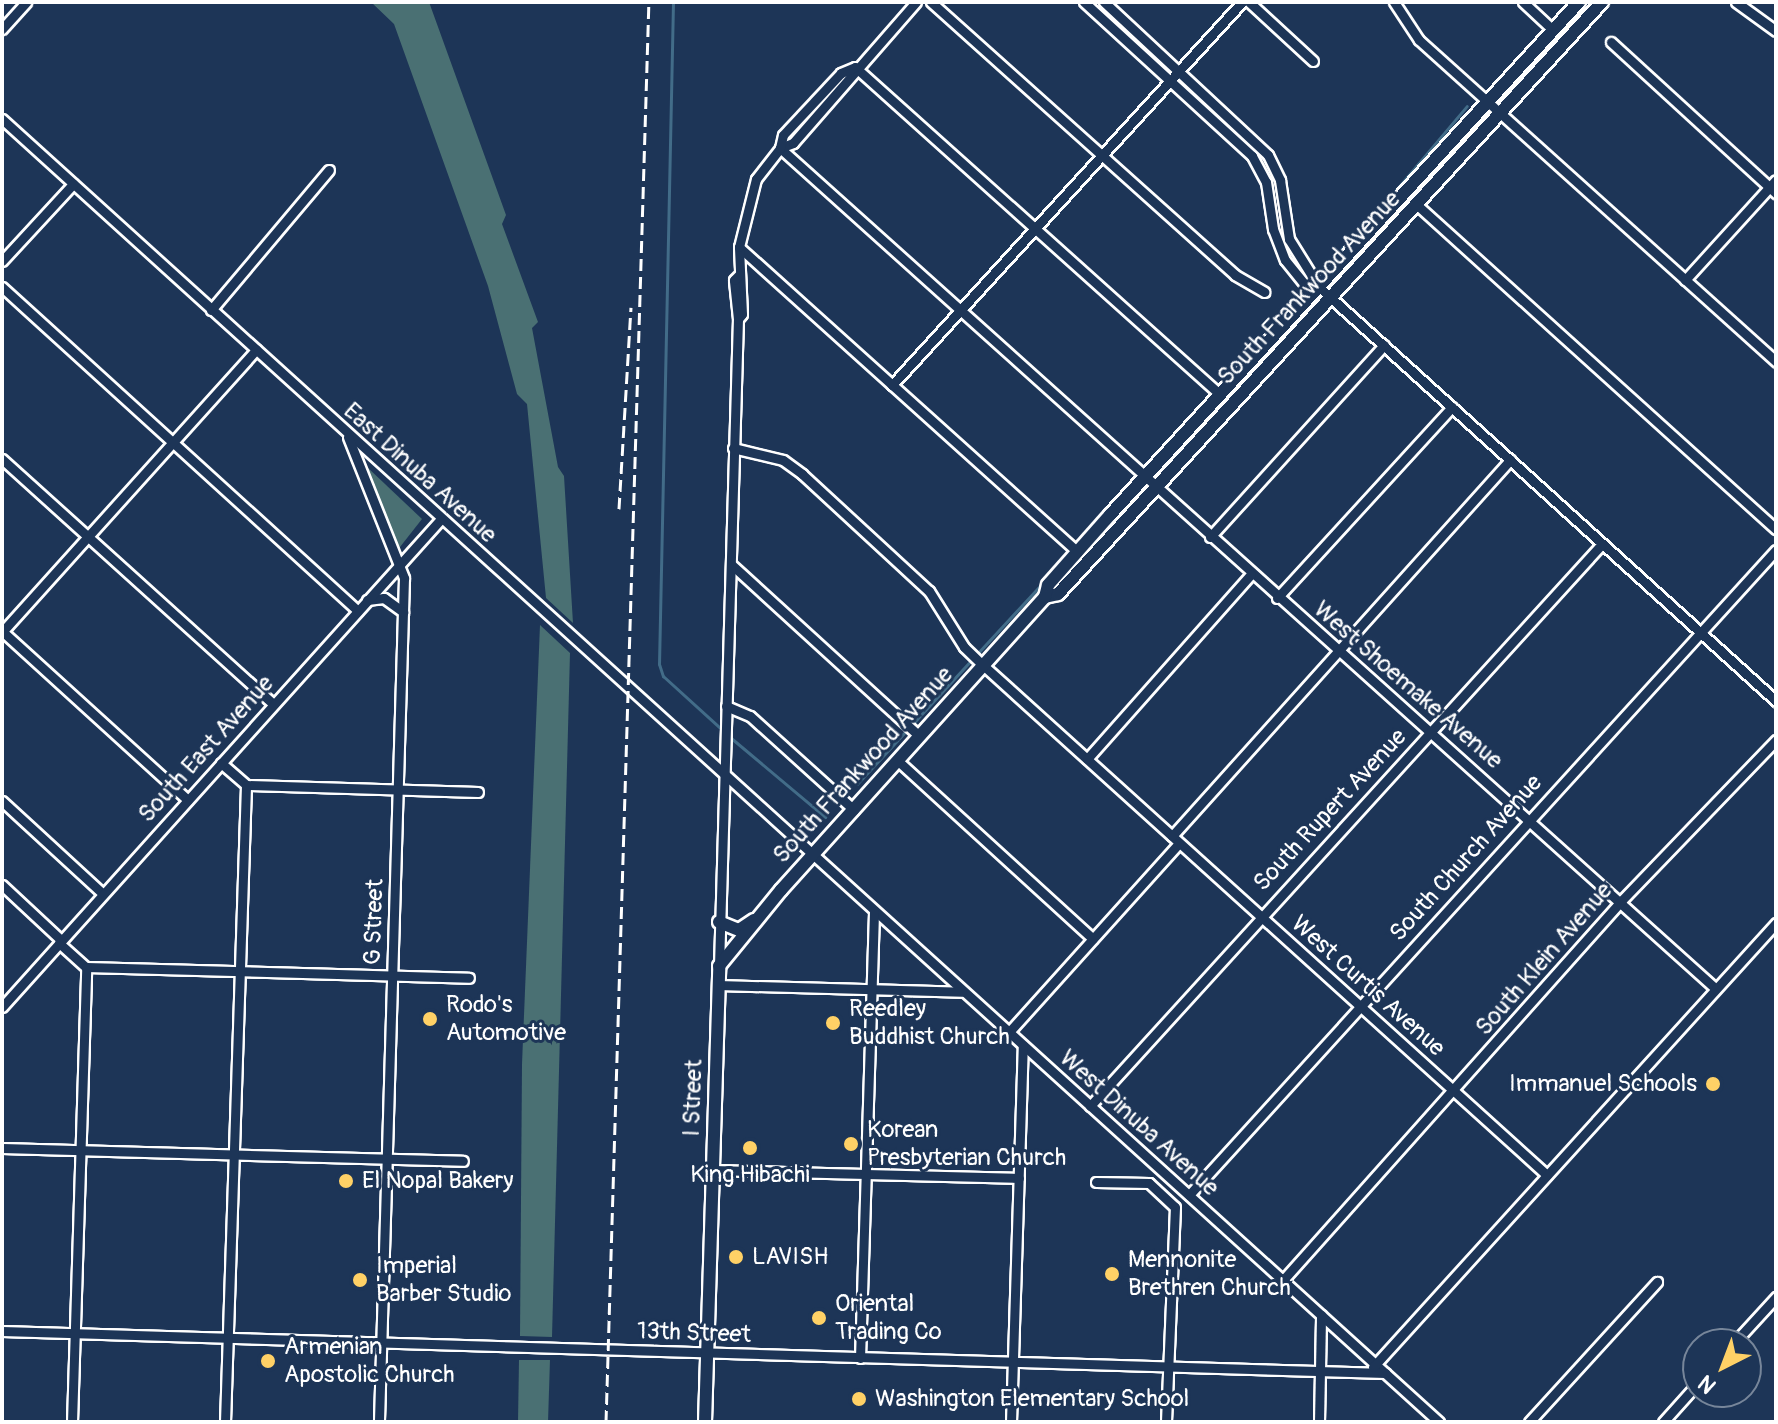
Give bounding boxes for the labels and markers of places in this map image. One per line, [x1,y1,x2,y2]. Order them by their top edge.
place label: Rodo's Automotive [446,991,566,1047]
place label: Reedley Buddhist Church [849,995,1010,1051]
marker: Rodo's Automotive [421,1010,439,1028]
marker: Reedley Buddhist Church [824,1014,842,1032]
place label: Immanuel Schools [1509,1070,1697,1098]
marker: Immanuel Schools [1704,1075,1722,1093]
place label: Korean Presbyterian Church [867,1116,1066,1172]
marker: Korean Presbyterian Church [842,1135,860,1153]
marker: King Hibachi [741,1139,759,1157]
place label: King Hibachi [690,1161,810,1189]
place label: El Nopal Bakery [362,1167,514,1195]
marker: El Nopal Bakery [337,1172,355,1190]
place label: LAVISH [752,1243,828,1271]
place label: Mennonite Brethren Church [1128,1246,1291,1302]
marker: LAVISH [727,1248,745,1266]
place label: Imperial Barber Studio [376,1252,511,1308]
marker: Mennonite Brethren Church [1103,1265,1121,1283]
marker: Imperial Barber Studio [351,1271,369,1289]
place label: Oriental Trading Co [835,1290,942,1346]
marker: Oriental Trading Co [810,1309,828,1327]
place label: Armenian Apostolic Church [284,1333,455,1389]
marker: Armenian Apostolic Church [259,1352,277,1370]
place label: Washington Elementary School [875,1385,1189,1413]
marker: Washington Elementary School [850,1390,868,1408]

